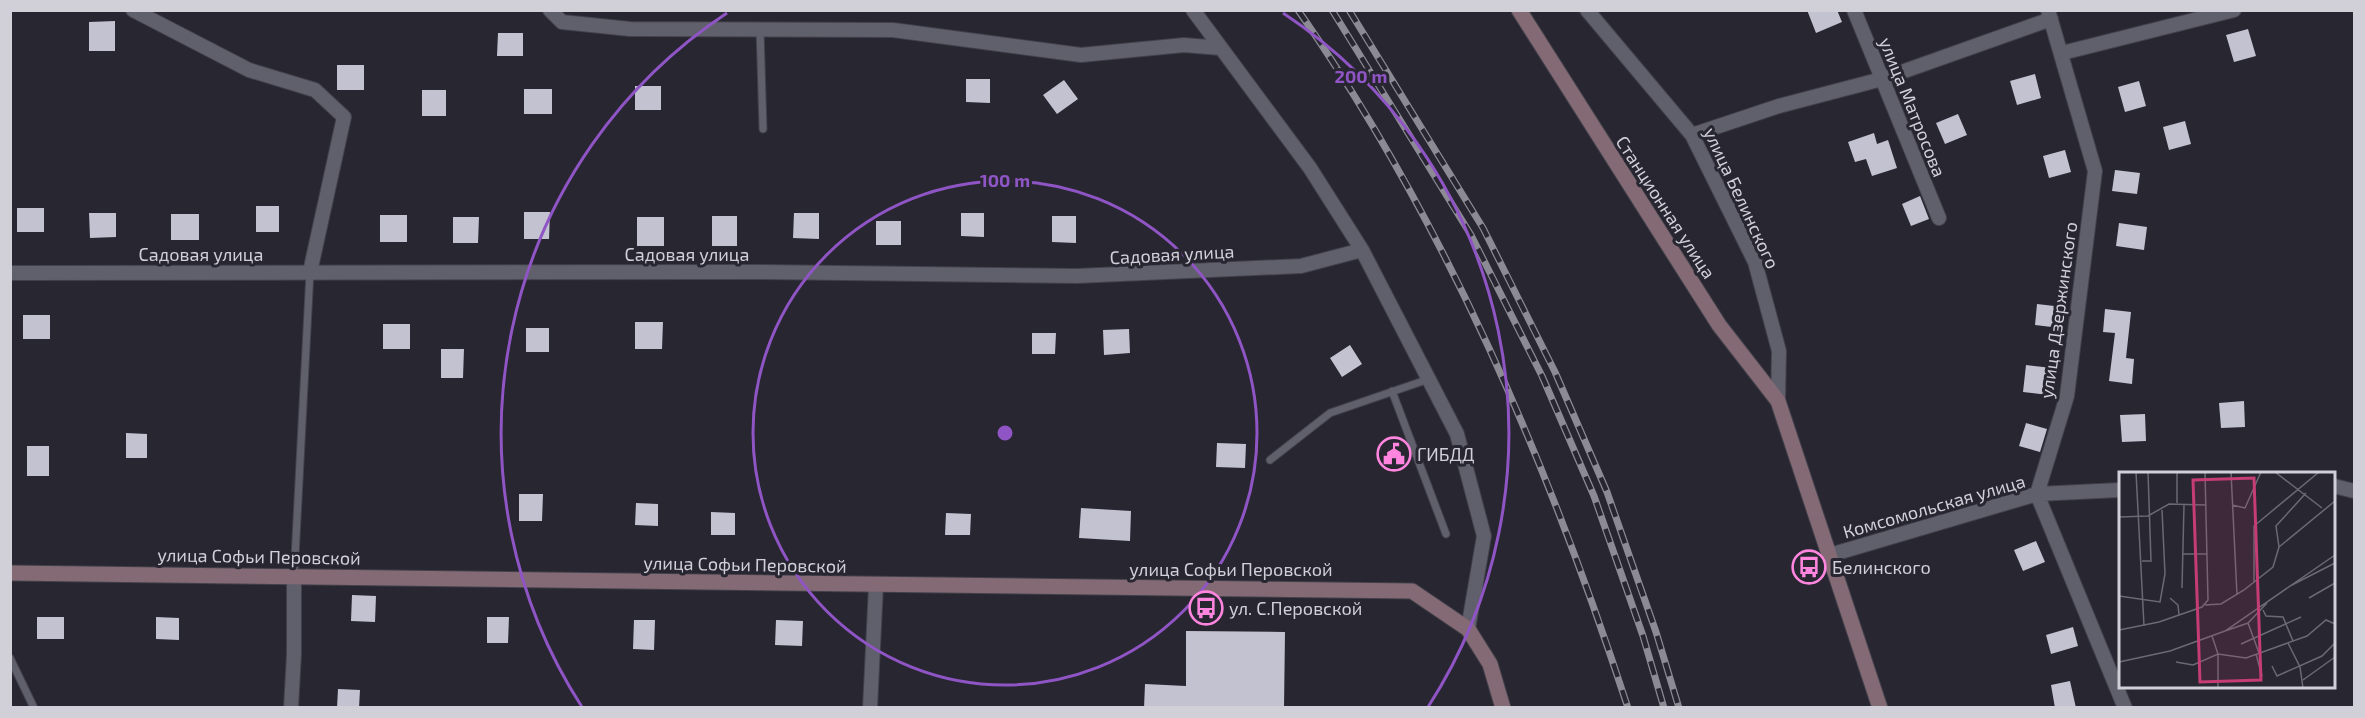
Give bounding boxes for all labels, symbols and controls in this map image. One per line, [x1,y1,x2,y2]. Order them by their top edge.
street label: улица Матросова [1875,34,1951,180]
text: 200 m [1335,65,1387,87]
street label: улица Белинского [1700,124,1784,272]
street label: Станционная улица [1612,131,1720,283]
text: 100 m [980,169,1030,191]
street label: улица Дзержинского [2035,220,2081,400]
street label: Садовая улица [1109,240,1235,268]
street label: Садовая улица [139,243,263,265]
street label: Садовая улица [625,243,749,265]
centre of rings [995,423,1015,443]
public building icon: ГИБДД [1376,436,1412,472]
place label: ГИБДД [1417,443,1475,465]
street label: Комсомольская улица [1840,469,2028,543]
inset map [2119,472,2335,688]
street label: улица Софьи Перовской [157,543,361,569]
bus stop icon: Белинского [1791,549,1827,585]
street label: улица Софьи Перовской [643,551,847,577]
place label: Белинского [1832,556,1931,578]
street label: улица Софьи Перовской [1129,558,1333,580]
bus stop icon: ул. С.Перовской [1188,590,1224,626]
place label: ул. С.Перовской [1229,597,1362,619]

